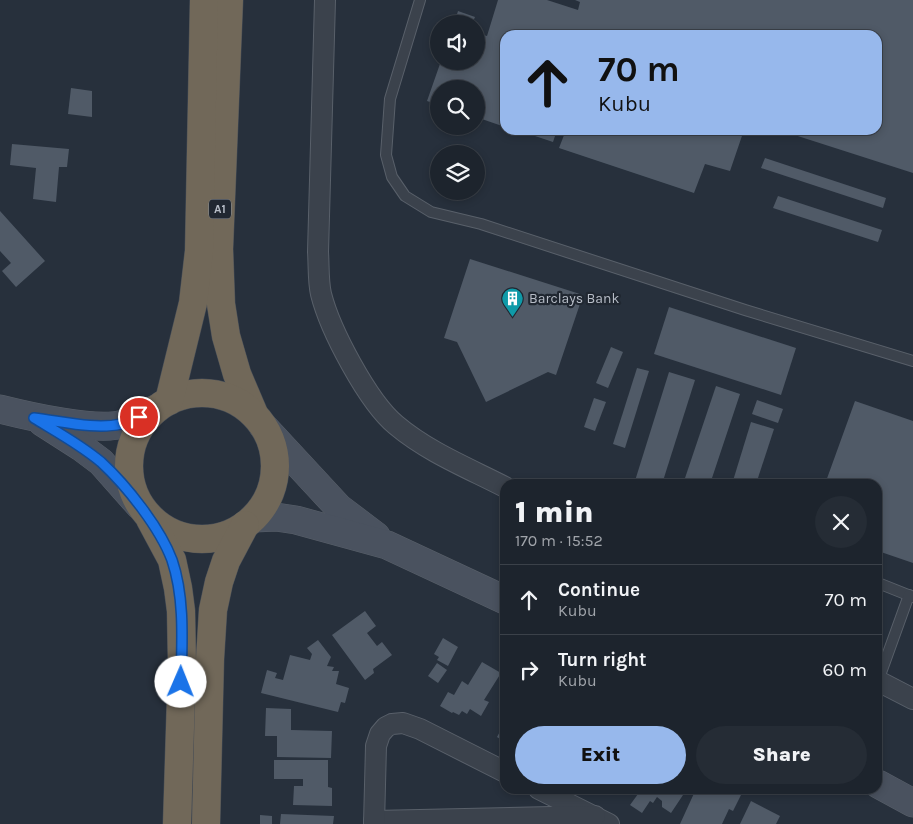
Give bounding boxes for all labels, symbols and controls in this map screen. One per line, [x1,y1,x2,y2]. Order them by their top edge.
map controls [430,15,485,200]
button: sound [430,15,485,70]
text: 70 m [598,49,680,90]
icon: ahead [515,50,580,115]
button: search [430,80,485,135]
text: Kubu [598,91,651,117]
button: layers [430,145,485,200]
road number: A1 [209,200,231,218]
building icon: Barclays Bank [501,286,525,317]
place label: Barclays Bank [529,290,619,307]
pin [118,396,160,438]
icon: arrive [125,403,153,431]
text: 1 min [515,494,594,530]
button: close [815,496,867,548]
text: 170 m · 15:52 [515,531,603,550]
text: Continue [558,579,640,601]
icon: ahead [515,586,543,614]
text: 70 m [825,589,867,611]
text: Kubu [558,601,597,620]
text: Turn right [558,649,647,671]
position arrow [154,655,206,707]
icon: right [515,656,543,684]
text: 60 m [823,659,867,681]
text: Kubu [558,671,597,690]
button: Exit [515,726,686,784]
button: Share [696,726,867,784]

